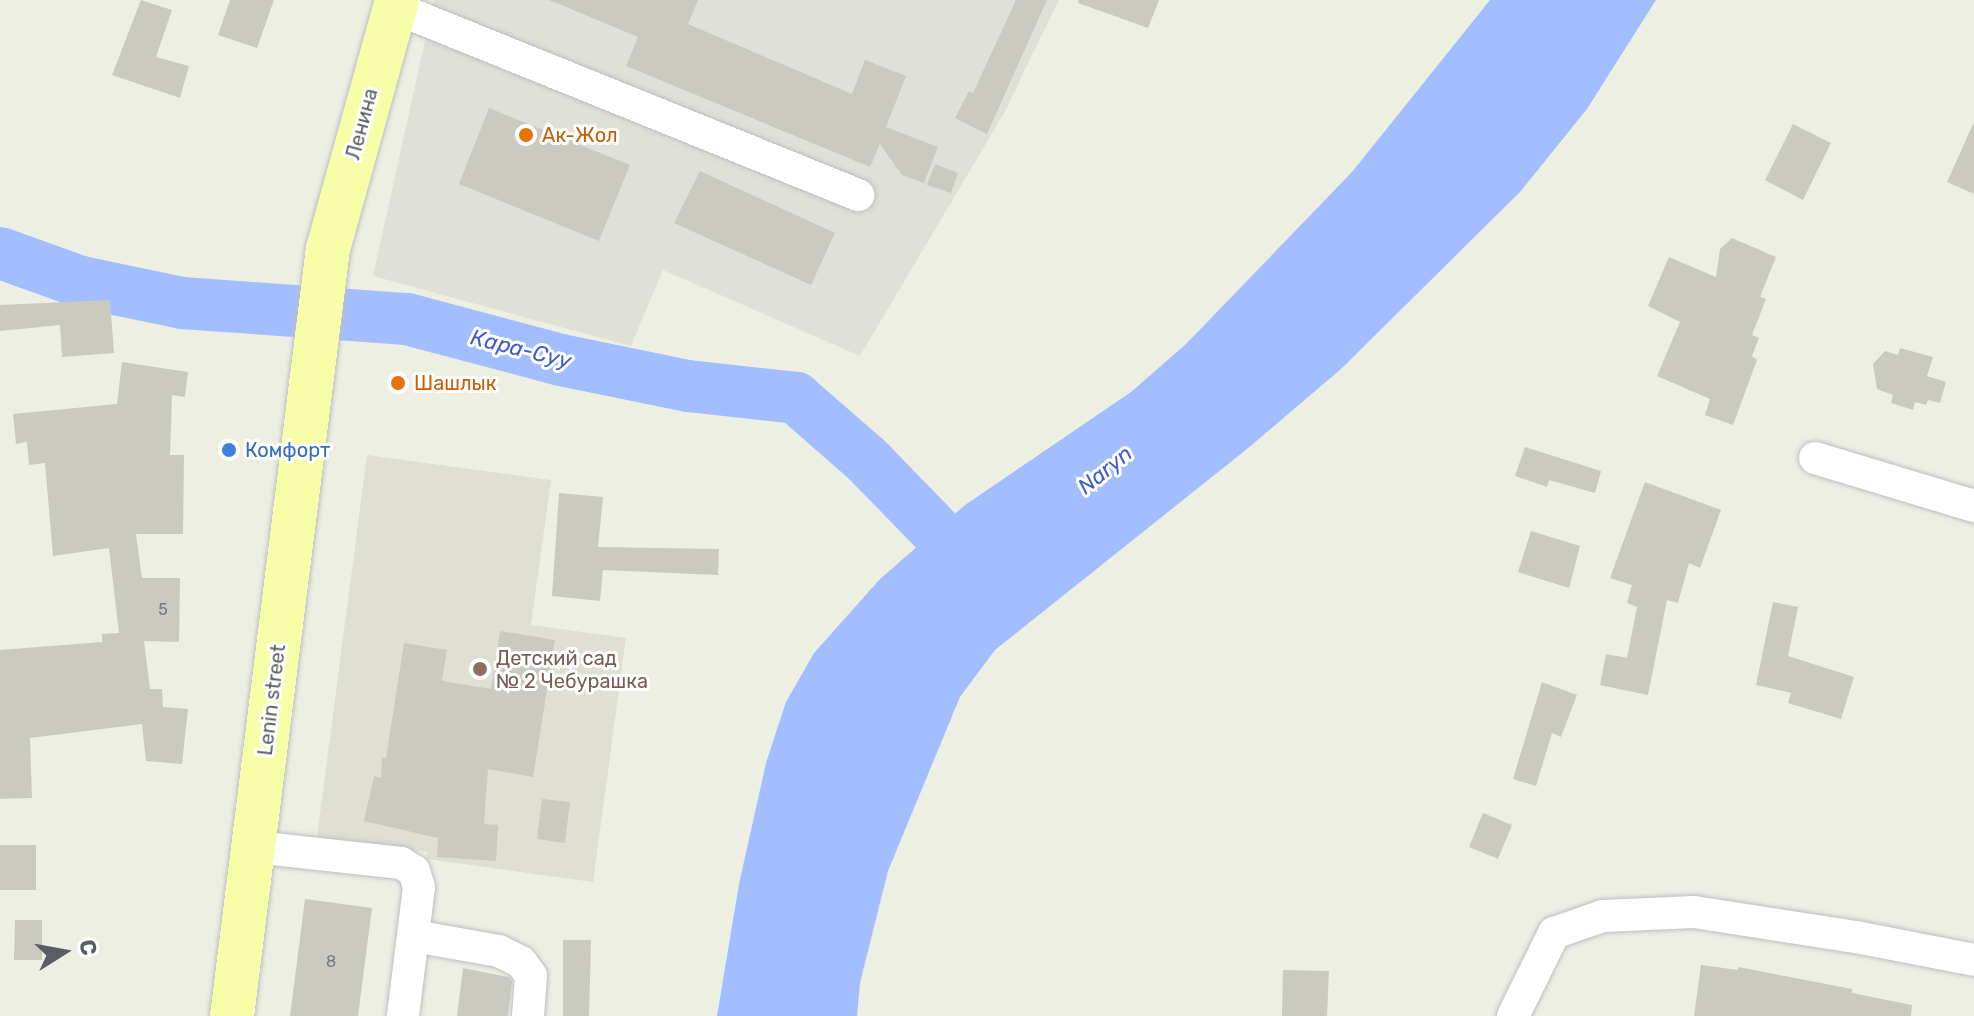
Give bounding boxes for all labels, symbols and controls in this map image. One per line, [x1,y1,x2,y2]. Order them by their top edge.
street label: Ленина [341,86,383,162]
place label: Ак-Жол [542,123,618,147]
marker: Ак-Жол [517,126,535,144]
water label: Кара-Суу [468,324,574,374]
place label: Шашлык [414,371,496,395]
marker: Шашлык [389,374,407,392]
place label: Комфорт [245,438,330,462]
water label: Naryn [1073,440,1137,500]
marker: Комфорт [220,441,238,459]
house number: 5 [158,600,168,620]
street label: Lenin street [253,643,291,757]
place label: Детский сад № 2 Чебурашка [496,646,648,693]
marker: Детский сад № 2 Чебурашка [471,660,489,678]
north arrow [24,912,104,992]
text: С [73,937,103,957]
house number: 8 [326,952,336,972]

